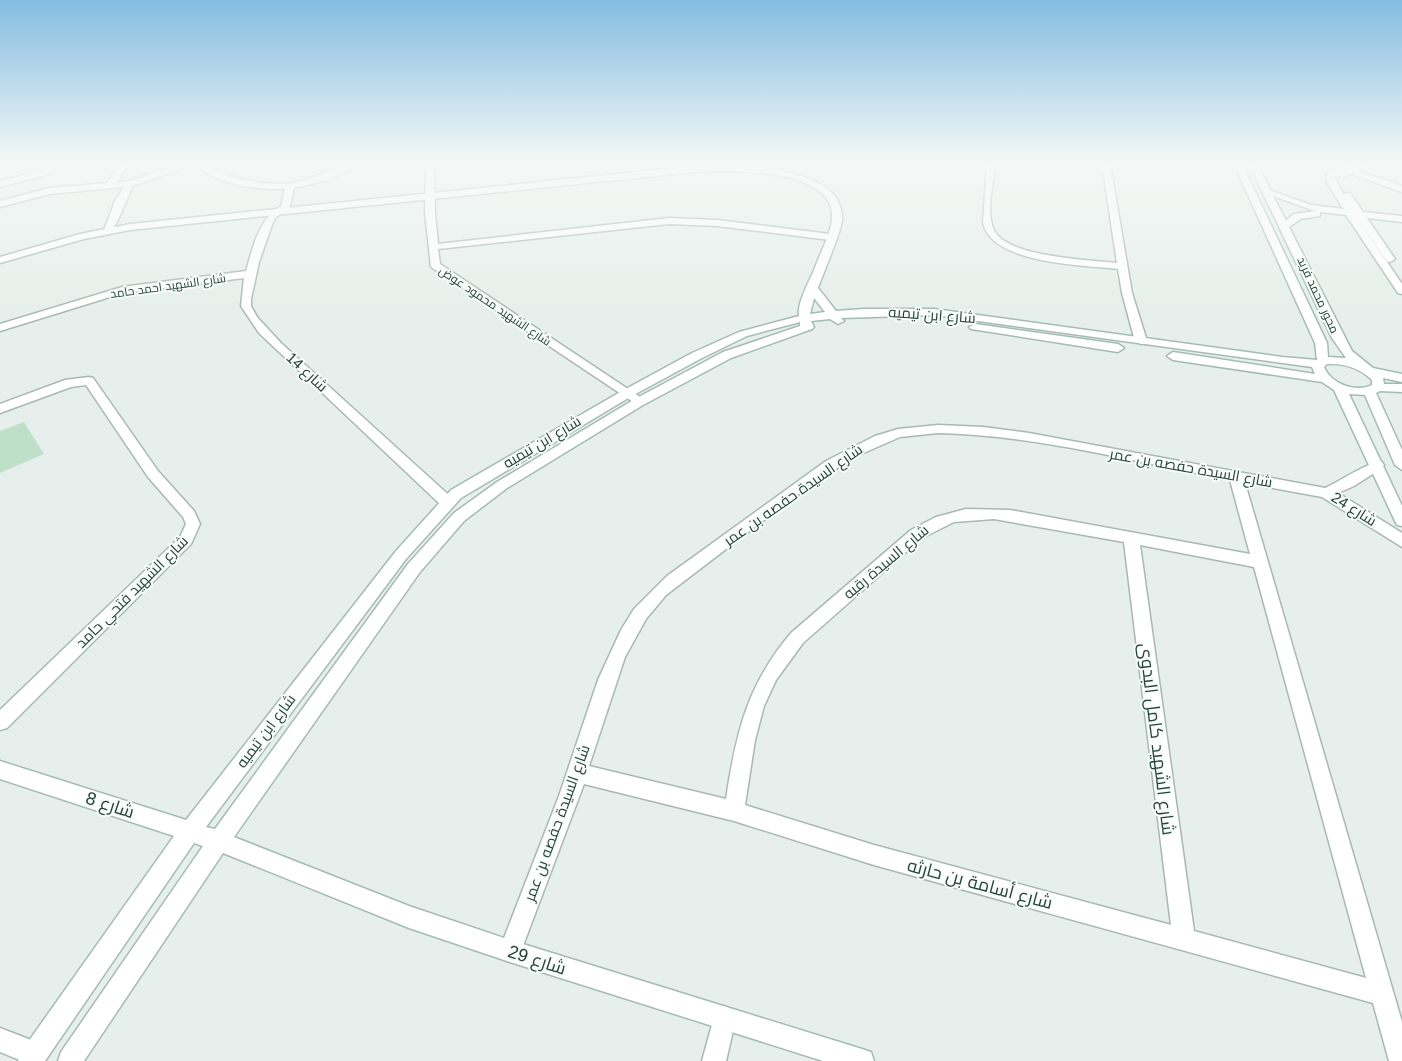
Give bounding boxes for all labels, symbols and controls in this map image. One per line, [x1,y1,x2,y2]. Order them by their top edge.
street label: محور محمد فريد [1294,255,1342,335]
street label: شارع الشهيد محمود عوض [436,263,554,350]
street label: شارع الشهيد احمد حامد [109,271,227,302]
street label: شارع ابن تيميه [888,303,976,329]
street label: شارع 14 [281,348,331,397]
street label: شارع ابن تيميه [500,412,585,474]
street label: شارع السيدة حفصه بن عمر [719,440,867,552]
street label: شارع السيدة حفصه بن عمر [1107,445,1274,493]
street label: شارع 24 [1327,488,1380,532]
street label: شارع السيدة رقيه [840,521,934,604]
street label: شارع الشهيد فتحي حامد [72,532,194,654]
street label: شارع الشهيد كامل البدوى [1133,642,1179,836]
street label: شارع ابن تيميه [232,691,301,773]
street label: شارع السيدة حفصه بن عمر [520,742,596,905]
street label: شارع 8 [83,788,137,824]
street label: شارع أسامة بن حارثه [905,854,1055,915]
street label: شارع 29 [505,941,569,981]

